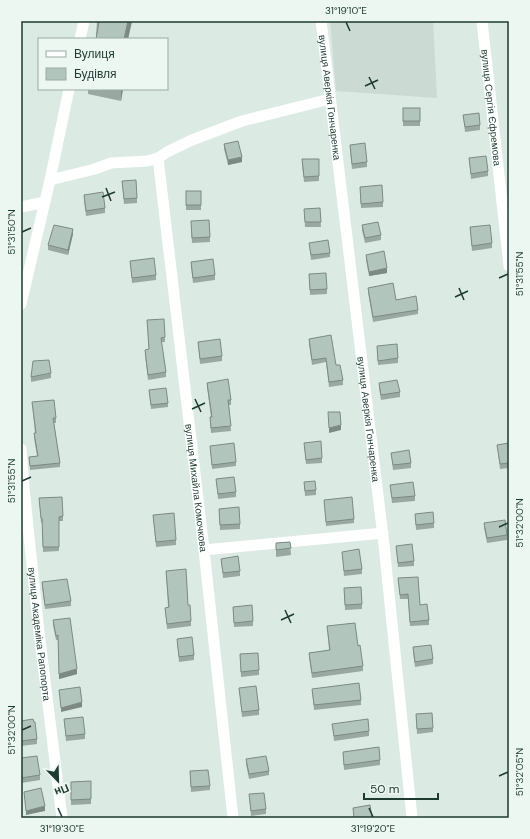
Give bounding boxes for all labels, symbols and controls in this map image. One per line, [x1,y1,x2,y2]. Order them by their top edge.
text: 31°19'10"E [325,4,367,17]
street label: вулиця Аверкія Гончаренка [316,34,344,161]
legend [38,38,168,90]
text: Вулиця [74,46,115,62]
street label: вулиця Сергія Єфремова [478,49,504,167]
text: Будівля [74,66,116,82]
text: 51°31'50"N [5,209,18,255]
text: 51°31'55"N [513,252,526,296]
street label: вулиця Аверкія Гончаренка [354,356,382,483]
street label: вулиця Михайла Комочкова [182,423,210,553]
text: 51°31'55"N [5,459,18,503]
text: 51°32'00"N [513,498,526,548]
street label: вулиця Академіка Рапопорта [25,567,54,702]
text: 51°32'00"N [5,705,18,755]
text: 51°32'05"N [513,748,526,796]
north arrow [38,761,78,801]
scale bar [364,775,438,801]
text: Пн [52,781,71,799]
text: 50 m [370,781,399,797]
text: 31°19'30"E [40,822,85,835]
text: 31°19'20"E [351,822,396,835]

